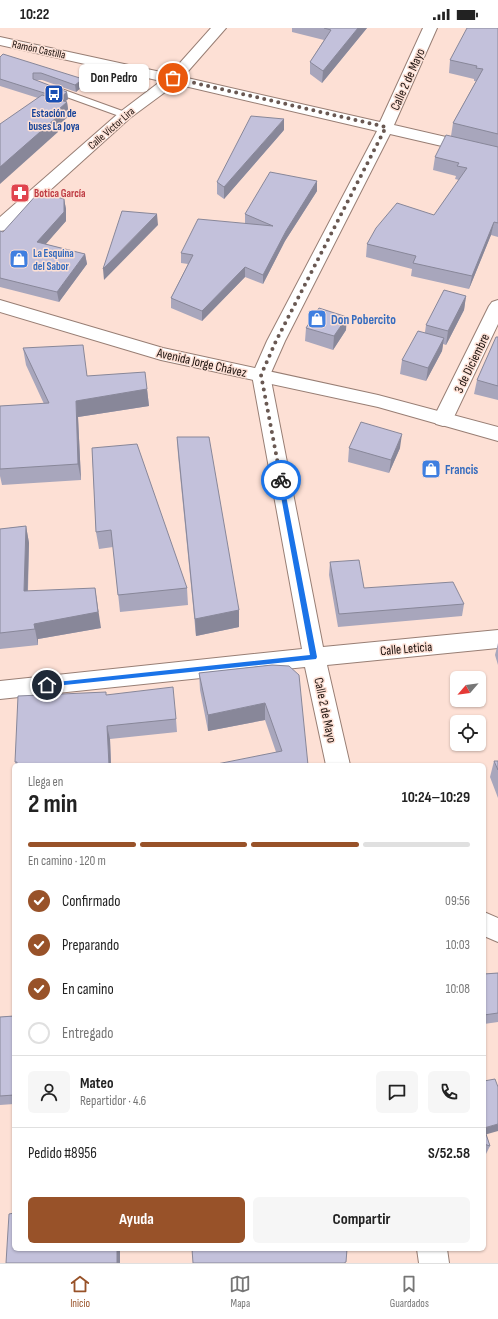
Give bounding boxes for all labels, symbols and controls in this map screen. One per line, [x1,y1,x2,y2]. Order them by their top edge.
text: 10:22 [20,5,49,24]
street label: Ramón Castilla [11,37,67,61]
street label: Calle 2 de Mayo [387,46,429,113]
pin [156,61,190,95]
callout: Don Pedro [79,64,149,92]
icon: bag [162,67,184,89]
text: Don Pedro [91,70,137,86]
bus stop icon: Estación de buses La Joya [43,83,65,105]
street label: Calle Víctor Lira [86,105,137,152]
place label: Estación de buses La Joya [28,107,80,133]
pharmacy icon: Botica García [9,182,31,204]
place label: Botica García [34,187,86,200]
place label: La Esquina del Sabor [33,247,74,273]
shop icon: La Esquina del Sabor [8,248,30,270]
shop icon: Don Pobercito [306,308,328,330]
place label: Don Pobercito [331,312,396,328]
street label: 3 de Diciembre [451,331,493,396]
street label: Avenida Jorge Chávez [154,345,248,381]
shop icon: Francis [420,458,442,480]
courier [261,460,301,500]
place label: Francis [445,462,478,478]
icon: bike [270,469,292,491]
street label: Calle Leticia [379,639,433,659]
pin [30,668,64,702]
north arrow [450,671,486,707]
map controls [450,671,486,751]
icon: home [36,674,58,696]
street label: Calle 2 de Mayo [310,676,340,744]
button: locate [450,715,486,751]
text: Llega en [28,774,63,790]
text: 10:24–10:29 [402,788,470,807]
text: 2 min [28,789,78,820]
text: En camino · 120 m [28,853,106,869]
icon: check [28,890,50,912]
text: Confirmado [62,892,121,911]
text: 09:56 [445,893,470,909]
icon: check [28,934,50,956]
text: Preparando [62,936,119,955]
text: 10:03 [446,937,470,953]
icon: check [28,978,50,1000]
text: En camino [62,980,114,999]
text: 10:08 [446,981,470,997]
text: Entregado [62,1024,113,1043]
button: person [28,1071,70,1113]
button: chat [376,1071,418,1113]
button: phone [428,1071,470,1113]
text: Mateo [80,1074,113,1093]
text: Repartidor · 4.6 [80,1093,146,1109]
text: Pedido #8956 [28,1144,97,1163]
text: S/52.58 [428,1144,470,1163]
button: Ayuda [28,1197,245,1243]
button: Compartir [253,1197,470,1243]
tab: Inicio [69,1273,91,1310]
tab: Mapa [229,1273,251,1310]
tab: Guardados [390,1273,429,1310]

